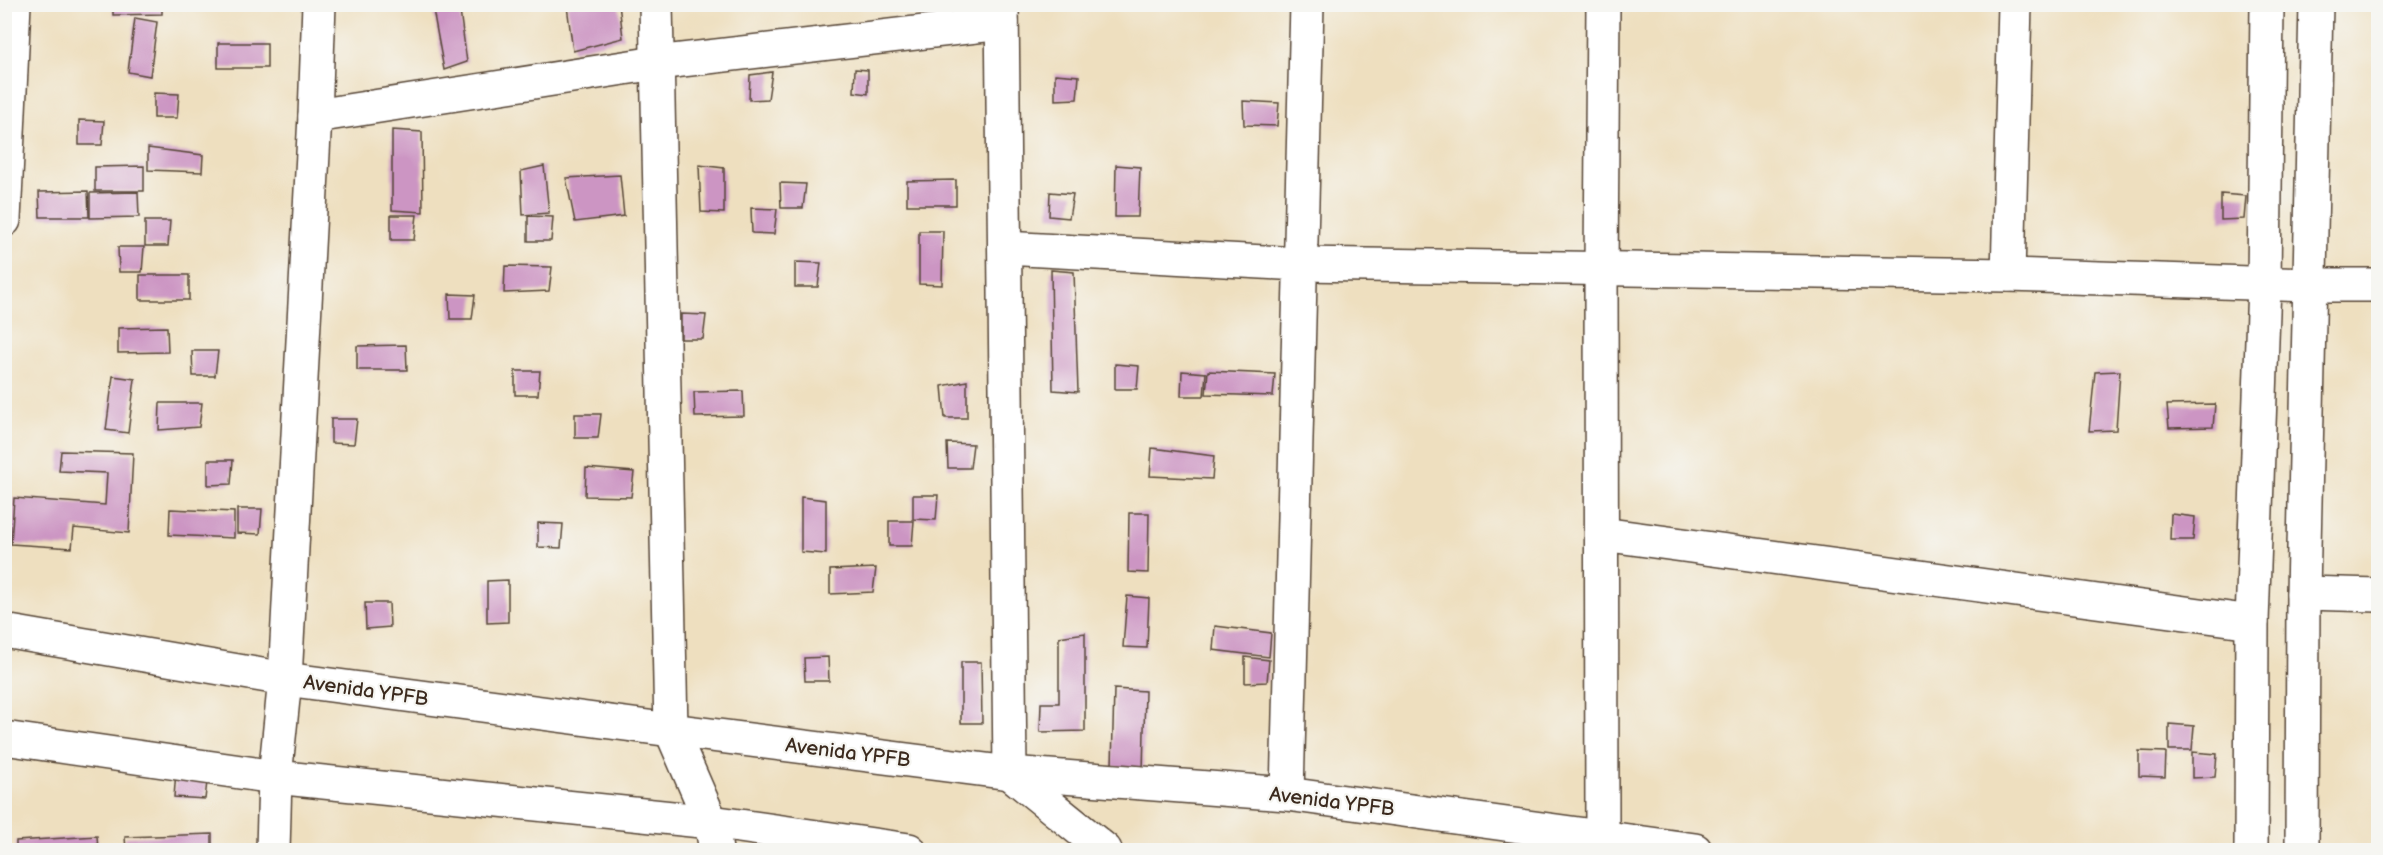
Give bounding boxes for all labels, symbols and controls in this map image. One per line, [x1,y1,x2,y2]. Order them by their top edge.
street label: Avenida YPFB [302,670,430,712]
street label: Avenida YPFB [784,733,912,773]
street label: Avenida YPFB [1268,782,1396,822]

